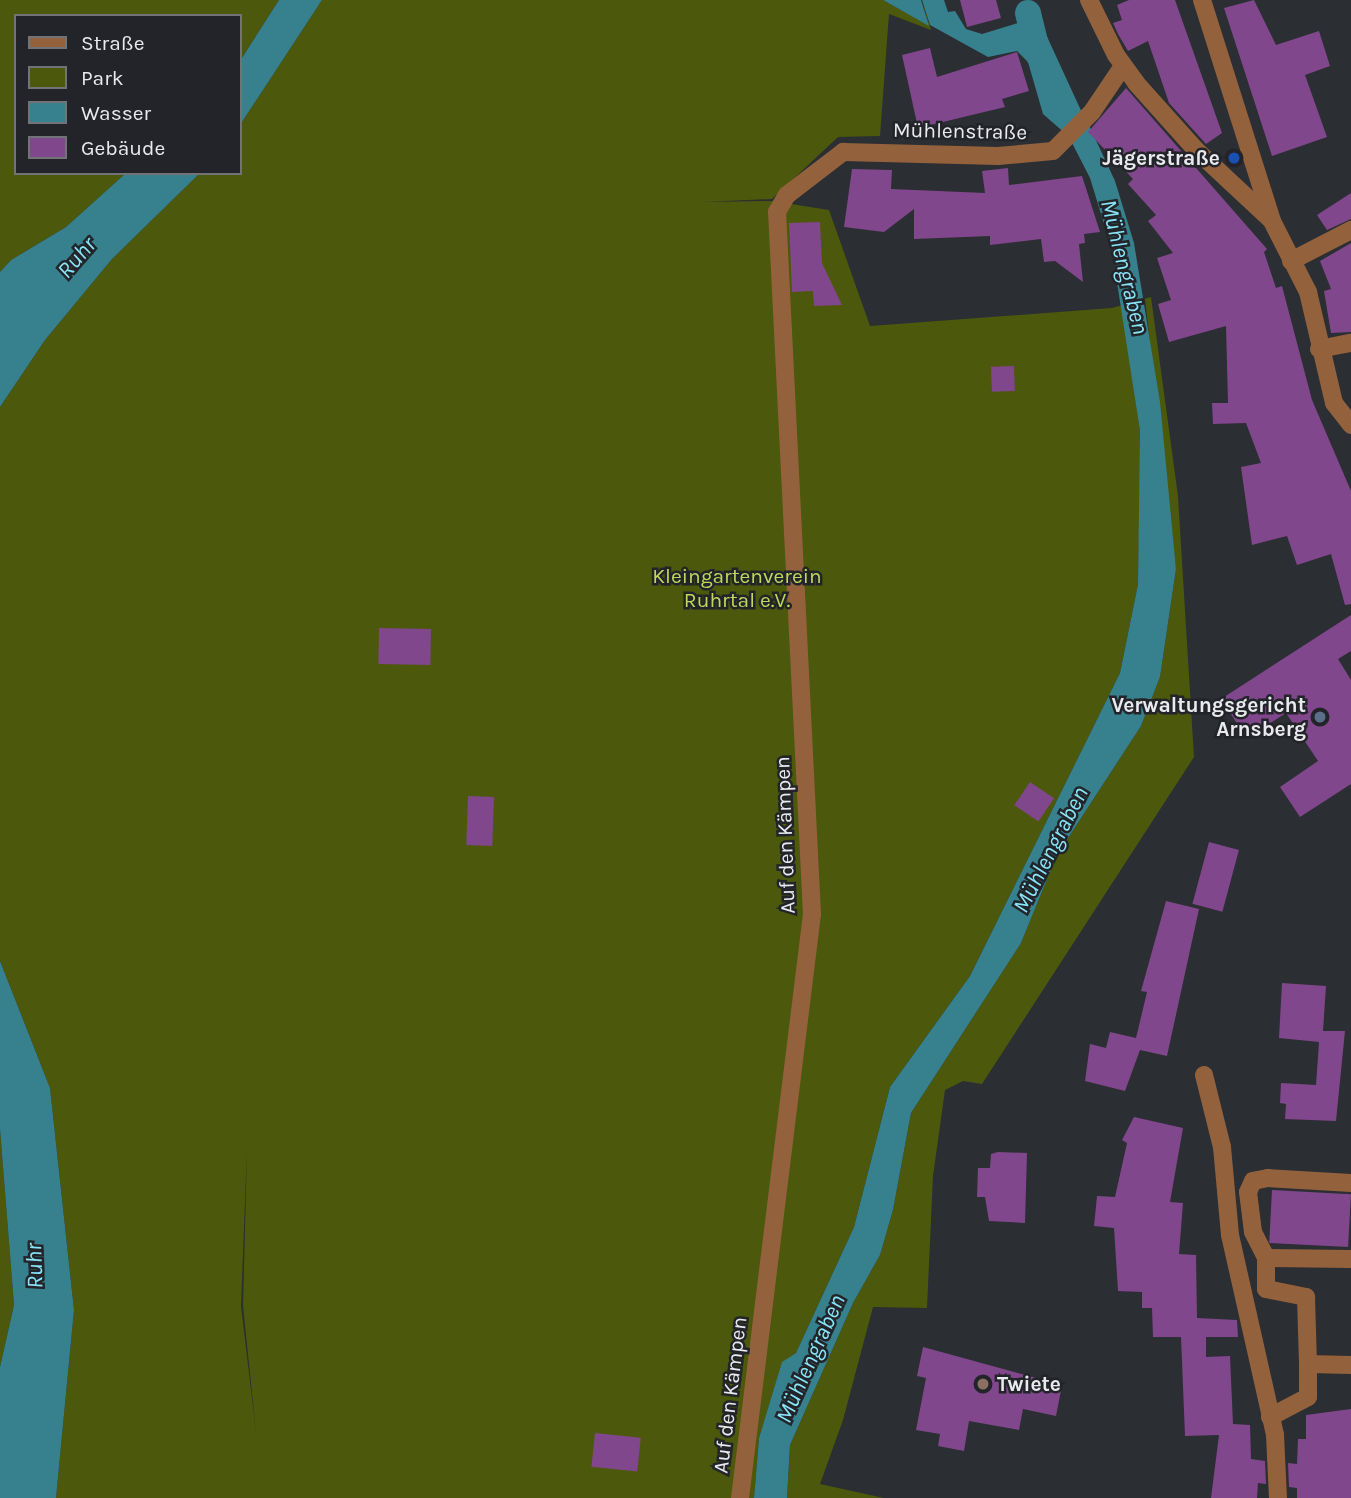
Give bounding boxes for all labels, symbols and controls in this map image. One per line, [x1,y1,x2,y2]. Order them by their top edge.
legend [14,14,242,175]
text: Straße [81,31,144,55]
text: Park [81,66,124,90]
text: Wasser [81,101,151,125]
street label: Mühlenstraße [893,117,1027,145]
text: Gebäude [81,136,165,160]
place label: Jägerstraße [1102,145,1220,171]
marker: Jägerstraße [1226,150,1242,166]
water label: Mühlengraben [1094,197,1154,337]
water label: Ruhr [52,232,102,284]
park label: Kleingartenverein Ruhrtal e.V. [652,563,822,613]
place label: Verwaltungsgericht Arnsberg [1111,692,1306,742]
marker: Verwaltungsgericht Arnsberg [1312,709,1328,725]
street label: Auf den Kämpen [770,756,800,914]
water label: Mühlengraben [1007,782,1095,918]
water label: Ruhr [20,1243,50,1289]
water label: Mühlengraben [770,1290,852,1428]
street label: Auf den Kämpen [708,1315,752,1475]
place label: Twiete [997,1371,1061,1397]
marker: Twiete [975,1376,991,1392]

